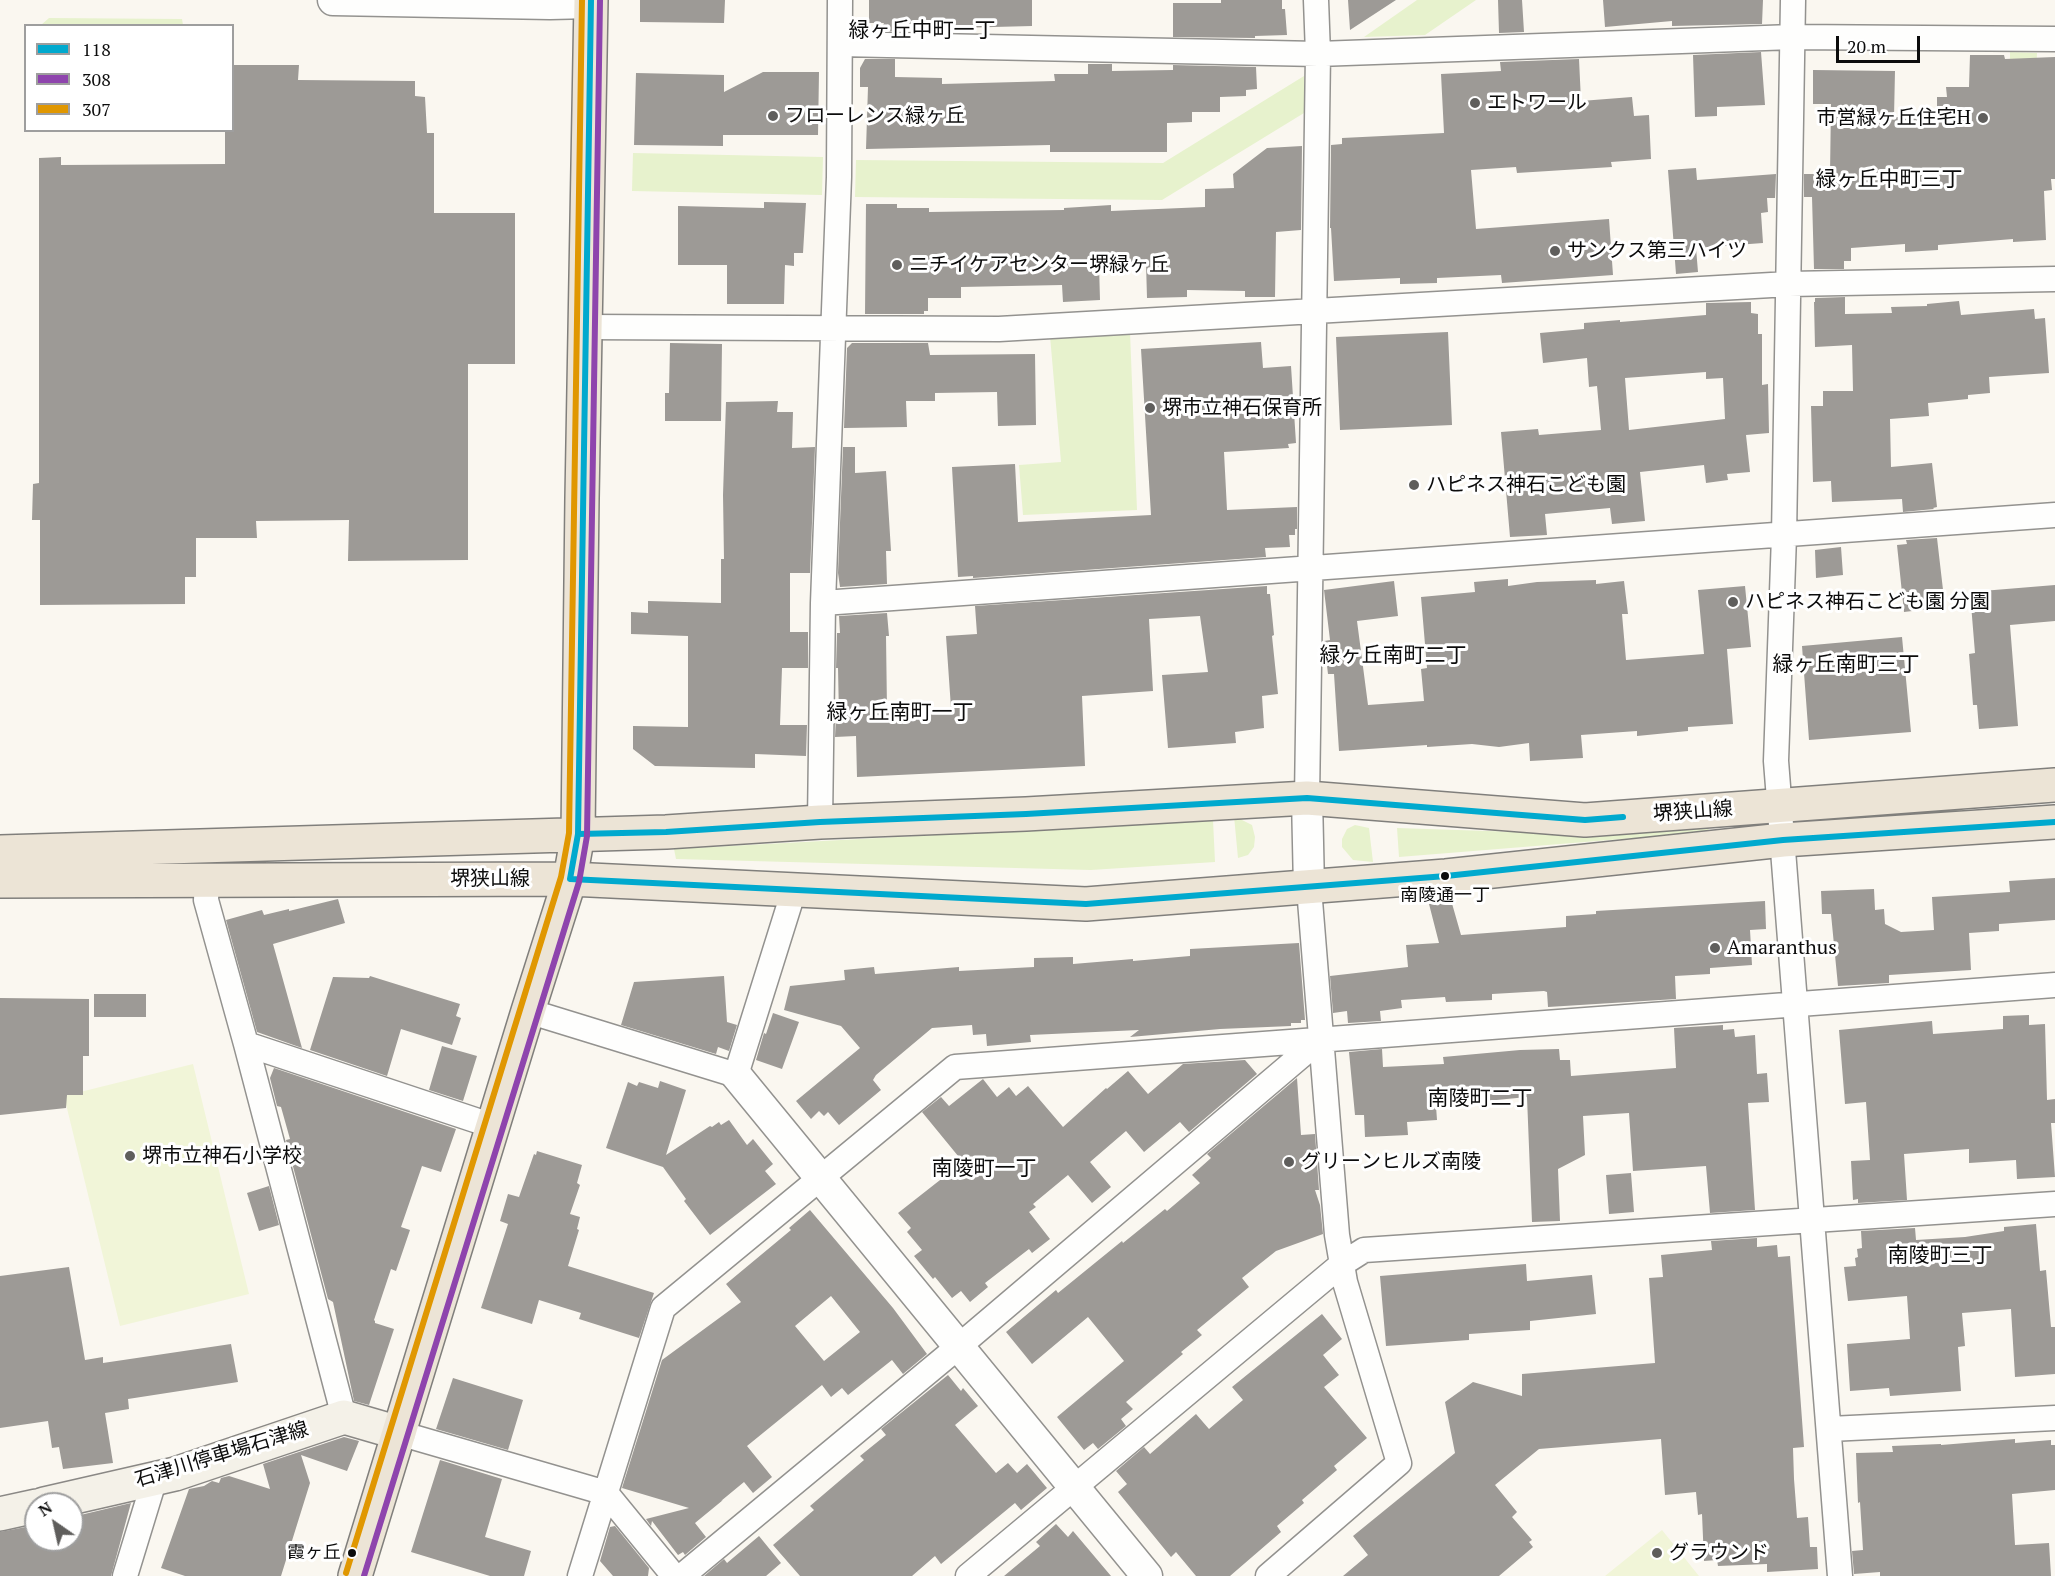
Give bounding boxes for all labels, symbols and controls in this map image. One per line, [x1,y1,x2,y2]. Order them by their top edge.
district label: 緑ヶ丘中町一丁 [849,18,995,44]
legend [24,24,234,132]
scale bar [1839,24,1923,62]
text: 20 m [1847,34,1886,58]
text: 118 [82,37,111,61]
text: 308 [82,67,111,91]
place label: エトワール [1487,91,1587,115]
marker: エトワール [1468,96,1482,110]
text: 307 [82,97,111,121]
place label: フローレンス緑ヶ丘 [785,104,965,128]
place label: 市営緑ヶ丘住宅H [1816,106,1971,130]
marker: フローレンス緑ヶ丘 [766,109,780,123]
marker: 市営緑ヶ丘住宅H [1976,111,1990,125]
district label: 緑ヶ丘中町三丁 [1816,167,1962,193]
place label: サンクス第三ハイツ [1567,239,1747,263]
marker: サンクス第三ハイツ [1548,244,1562,258]
place label: ニチイケアセンター堺緑ヶ丘 [909,253,1169,277]
marker: ニチイケアセンター堺緑ヶ丘 [890,258,904,272]
place label: 堺市立神石保育所 [1162,396,1322,420]
marker: 堺市立神石保育所 [1143,401,1157,415]
place label: ハピネス神石こども園 [1426,473,1626,497]
marker: ハピネス神石こども園 [1407,478,1421,492]
place label: ハピネス神石こども園 分園 [1745,590,1990,614]
marker: ハピネス神石こども園 分園 [1726,595,1740,609]
district label: 緑ヶ丘南町二丁 [1320,643,1466,669]
district label: 緑ヶ丘南町三丁 [1773,652,1919,678]
district label: 緑ヶ丘南町一丁 [827,700,973,726]
street label: 堺狭山線 [1652,797,1734,827]
street label: 堺狭山線 [450,867,530,891]
marker: 南陵通一丁 [1439,870,1451,882]
place label: 南陵通一丁 [1400,885,1490,907]
place label: Amaranthus [1727,936,1837,960]
marker: Amaranthus [1708,941,1722,955]
district label: 南陵町二丁 [1428,1086,1532,1112]
place label: 堺市立神石小学校 [142,1144,302,1168]
marker: 堺市立神石小学校 [123,1149,137,1163]
place label: グリーンヒルズ南陵 [1301,1150,1481,1174]
marker: グリーンヒルズ南陵 [1282,1155,1296,1169]
district label: 南陵町一丁 [932,1156,1036,1182]
district label: 南陵町三丁 [1888,1243,1992,1269]
street label: 石津川停車場石津線 [132,1417,312,1493]
north arrow [24,1492,84,1552]
text: N [34,1496,56,1521]
place label: グラウンド [1669,1541,1769,1565]
place label: 霞ヶ丘 [287,1542,341,1564]
marker: グラウンド [1650,1546,1664,1560]
marker: 霞ヶ丘 [346,1547,358,1559]

